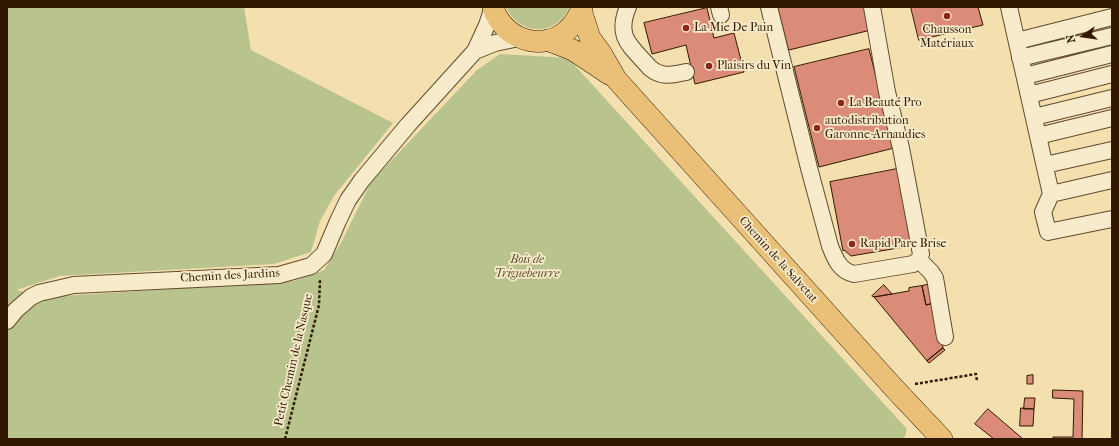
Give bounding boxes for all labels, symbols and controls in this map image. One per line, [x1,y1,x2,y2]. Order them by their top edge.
marker: Chausson Matériaux [942,11,952,21]
north arrow [1063,16,1103,56]
place label: La Mie De Pain [694,21,773,35]
marker: La Mie De Pain [681,23,691,33]
place label: Chausson Matériaux [920,23,974,51]
text: N [1064,33,1078,44]
place label: Plaisirs du Vin [717,59,791,73]
marker: Plaisirs du Vin [704,61,714,71]
place label: La Beauté Pro [849,96,922,110]
marker: La Beauté Pro [836,98,846,108]
place label: autodistribution Garonne-Arnaudies [825,114,925,142]
marker: autodistribution Garonne-Arnaudies [812,123,822,133]
street label: Chemin de la Salvetat [736,214,820,306]
place label: Rapid Pare Brise [860,237,947,251]
marker: Rapid Pare Brise [847,239,857,249]
park label: Bois de Triguebeurre [495,253,559,281]
street label: Chemin des Jardins [180,266,280,286]
street label: Petit Chemin de la Nasque [272,292,316,428]

